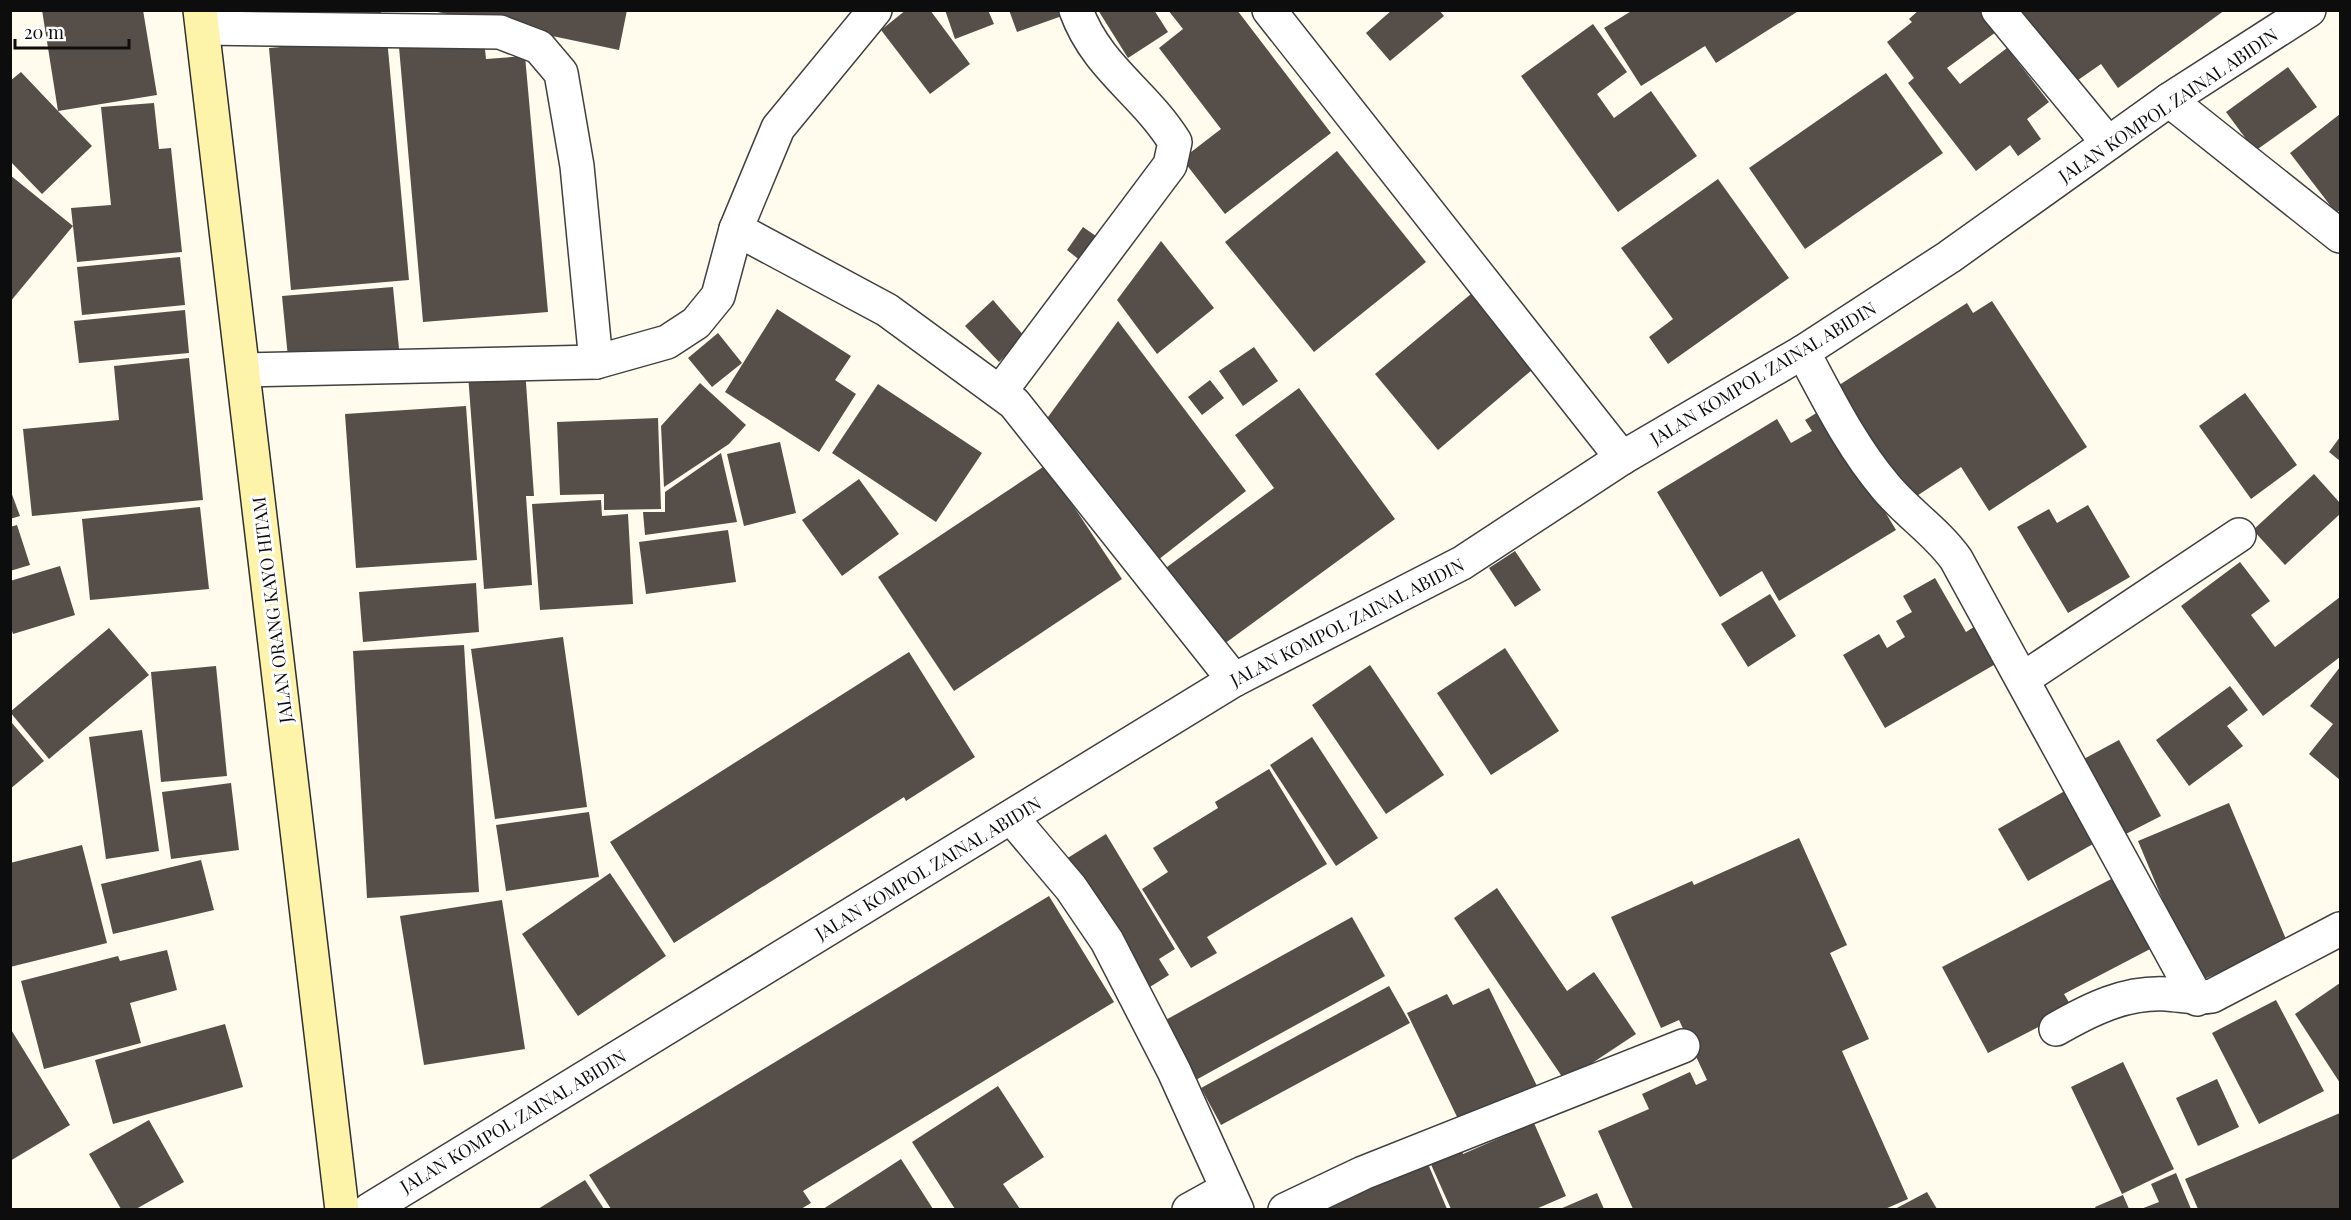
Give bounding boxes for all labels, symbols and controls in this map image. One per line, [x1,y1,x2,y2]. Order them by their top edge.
scale bar [15,12,129,50]
text: 20 m [24,20,64,44]
street label: JALAN KOMPOL ZAINAL ABIDIN [2053,22,2283,188]
street label: JALAN KOMPOL ZAINAL ABIDIN [1645,296,1881,451]
street label: JALAN ORANG KAYO HITAM [246,495,298,726]
street label: JALAN KOMPOL ZAINAL ABIDIN [1225,552,1468,692]
street label: JALAN KOMPOL ZAINAL ABIDIN [810,791,1046,946]
street label: JALAN KOMPOL ZAINAL ABIDIN [395,1044,631,1199]

